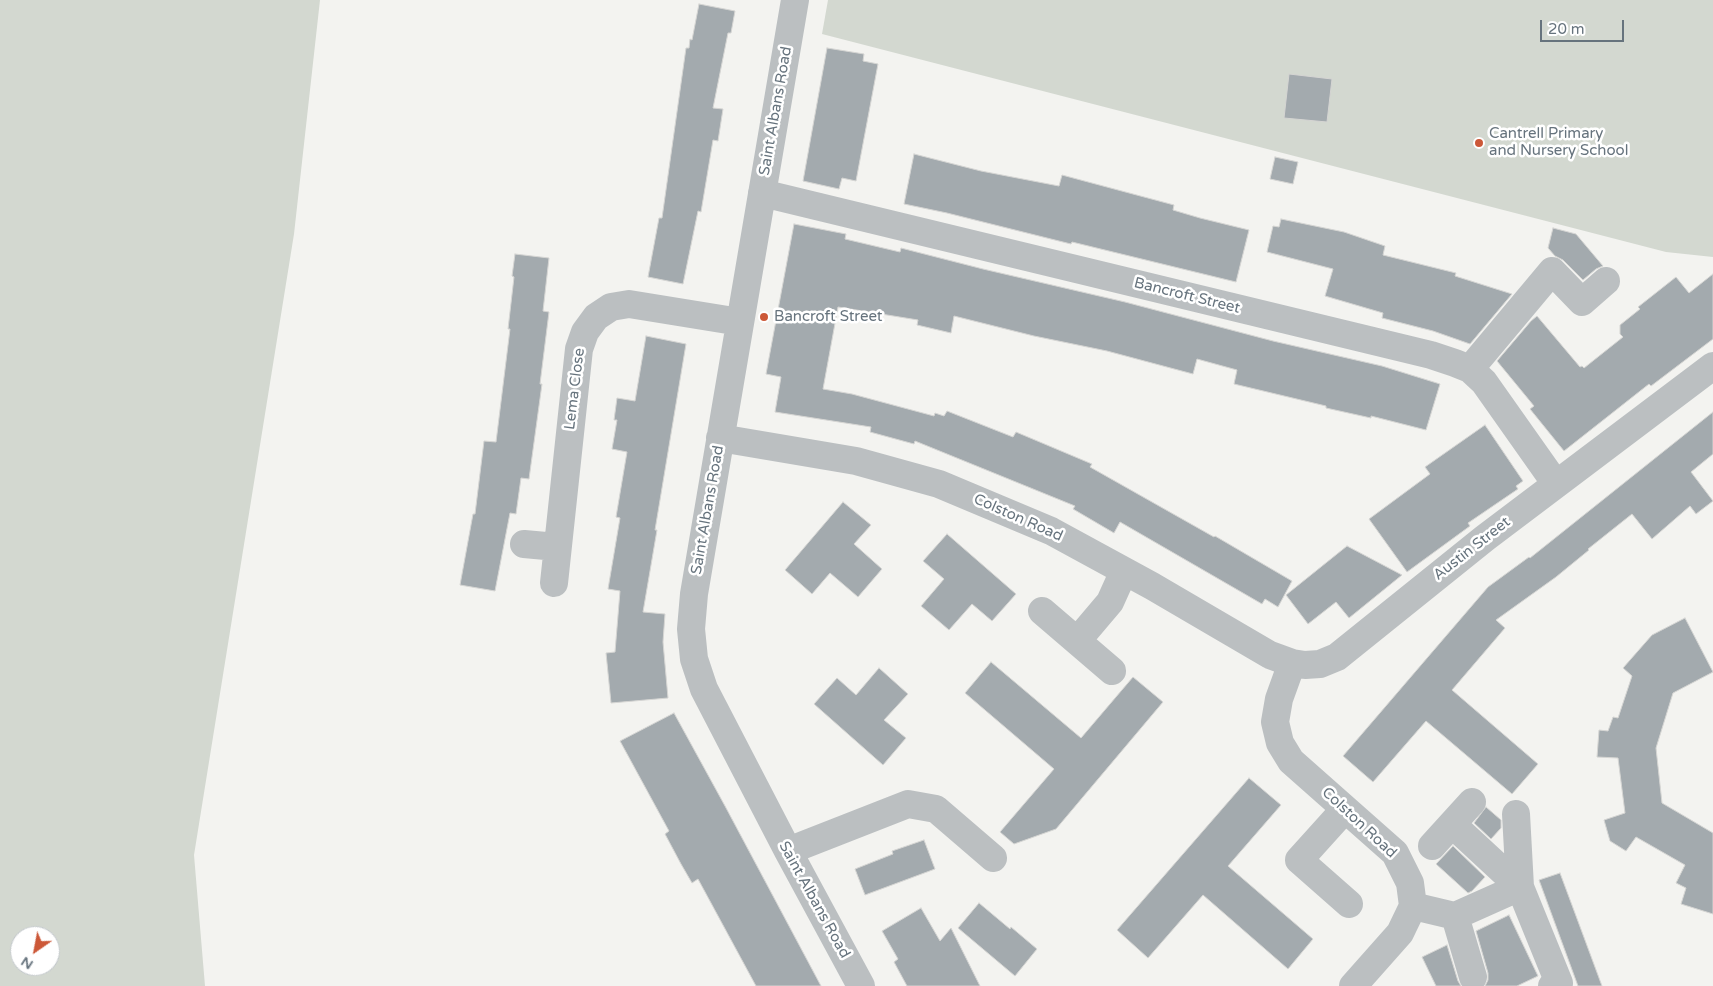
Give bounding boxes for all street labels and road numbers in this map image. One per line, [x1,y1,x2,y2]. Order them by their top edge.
street label: Saint Albans Road [756,45,796,177]
street label: Bancroft Street [1132,274,1242,318]
street label: Lema Close [561,347,589,431]
street label: Saint Albans Road [688,444,728,576]
street label: Colston Road [971,490,1065,546]
street label: Austin Street [1430,513,1514,585]
street label: Colston Road [1318,784,1400,862]
street label: Saint Albans Road [774,839,854,961]

